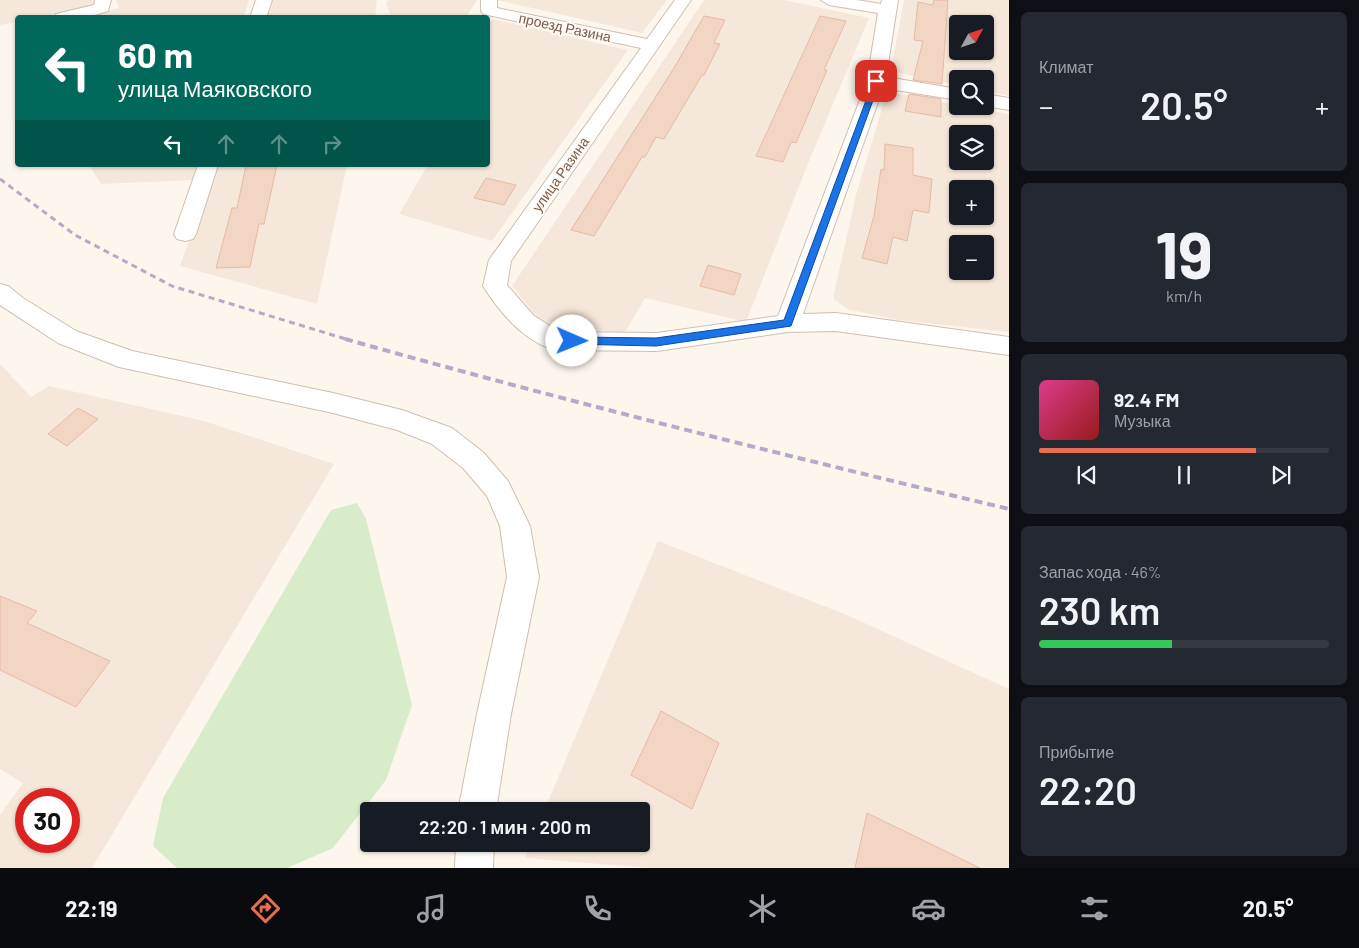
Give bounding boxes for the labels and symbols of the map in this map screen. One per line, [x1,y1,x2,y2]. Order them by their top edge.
street label: проезд Разина [517,9,613,45]
north arrow [949,15,994,60]
pin [855,60,897,102]
street label: улица Разина [528,133,592,215]
position arrow [545,314,597,366]
speed limit sign: 30 [15,788,80,853]

